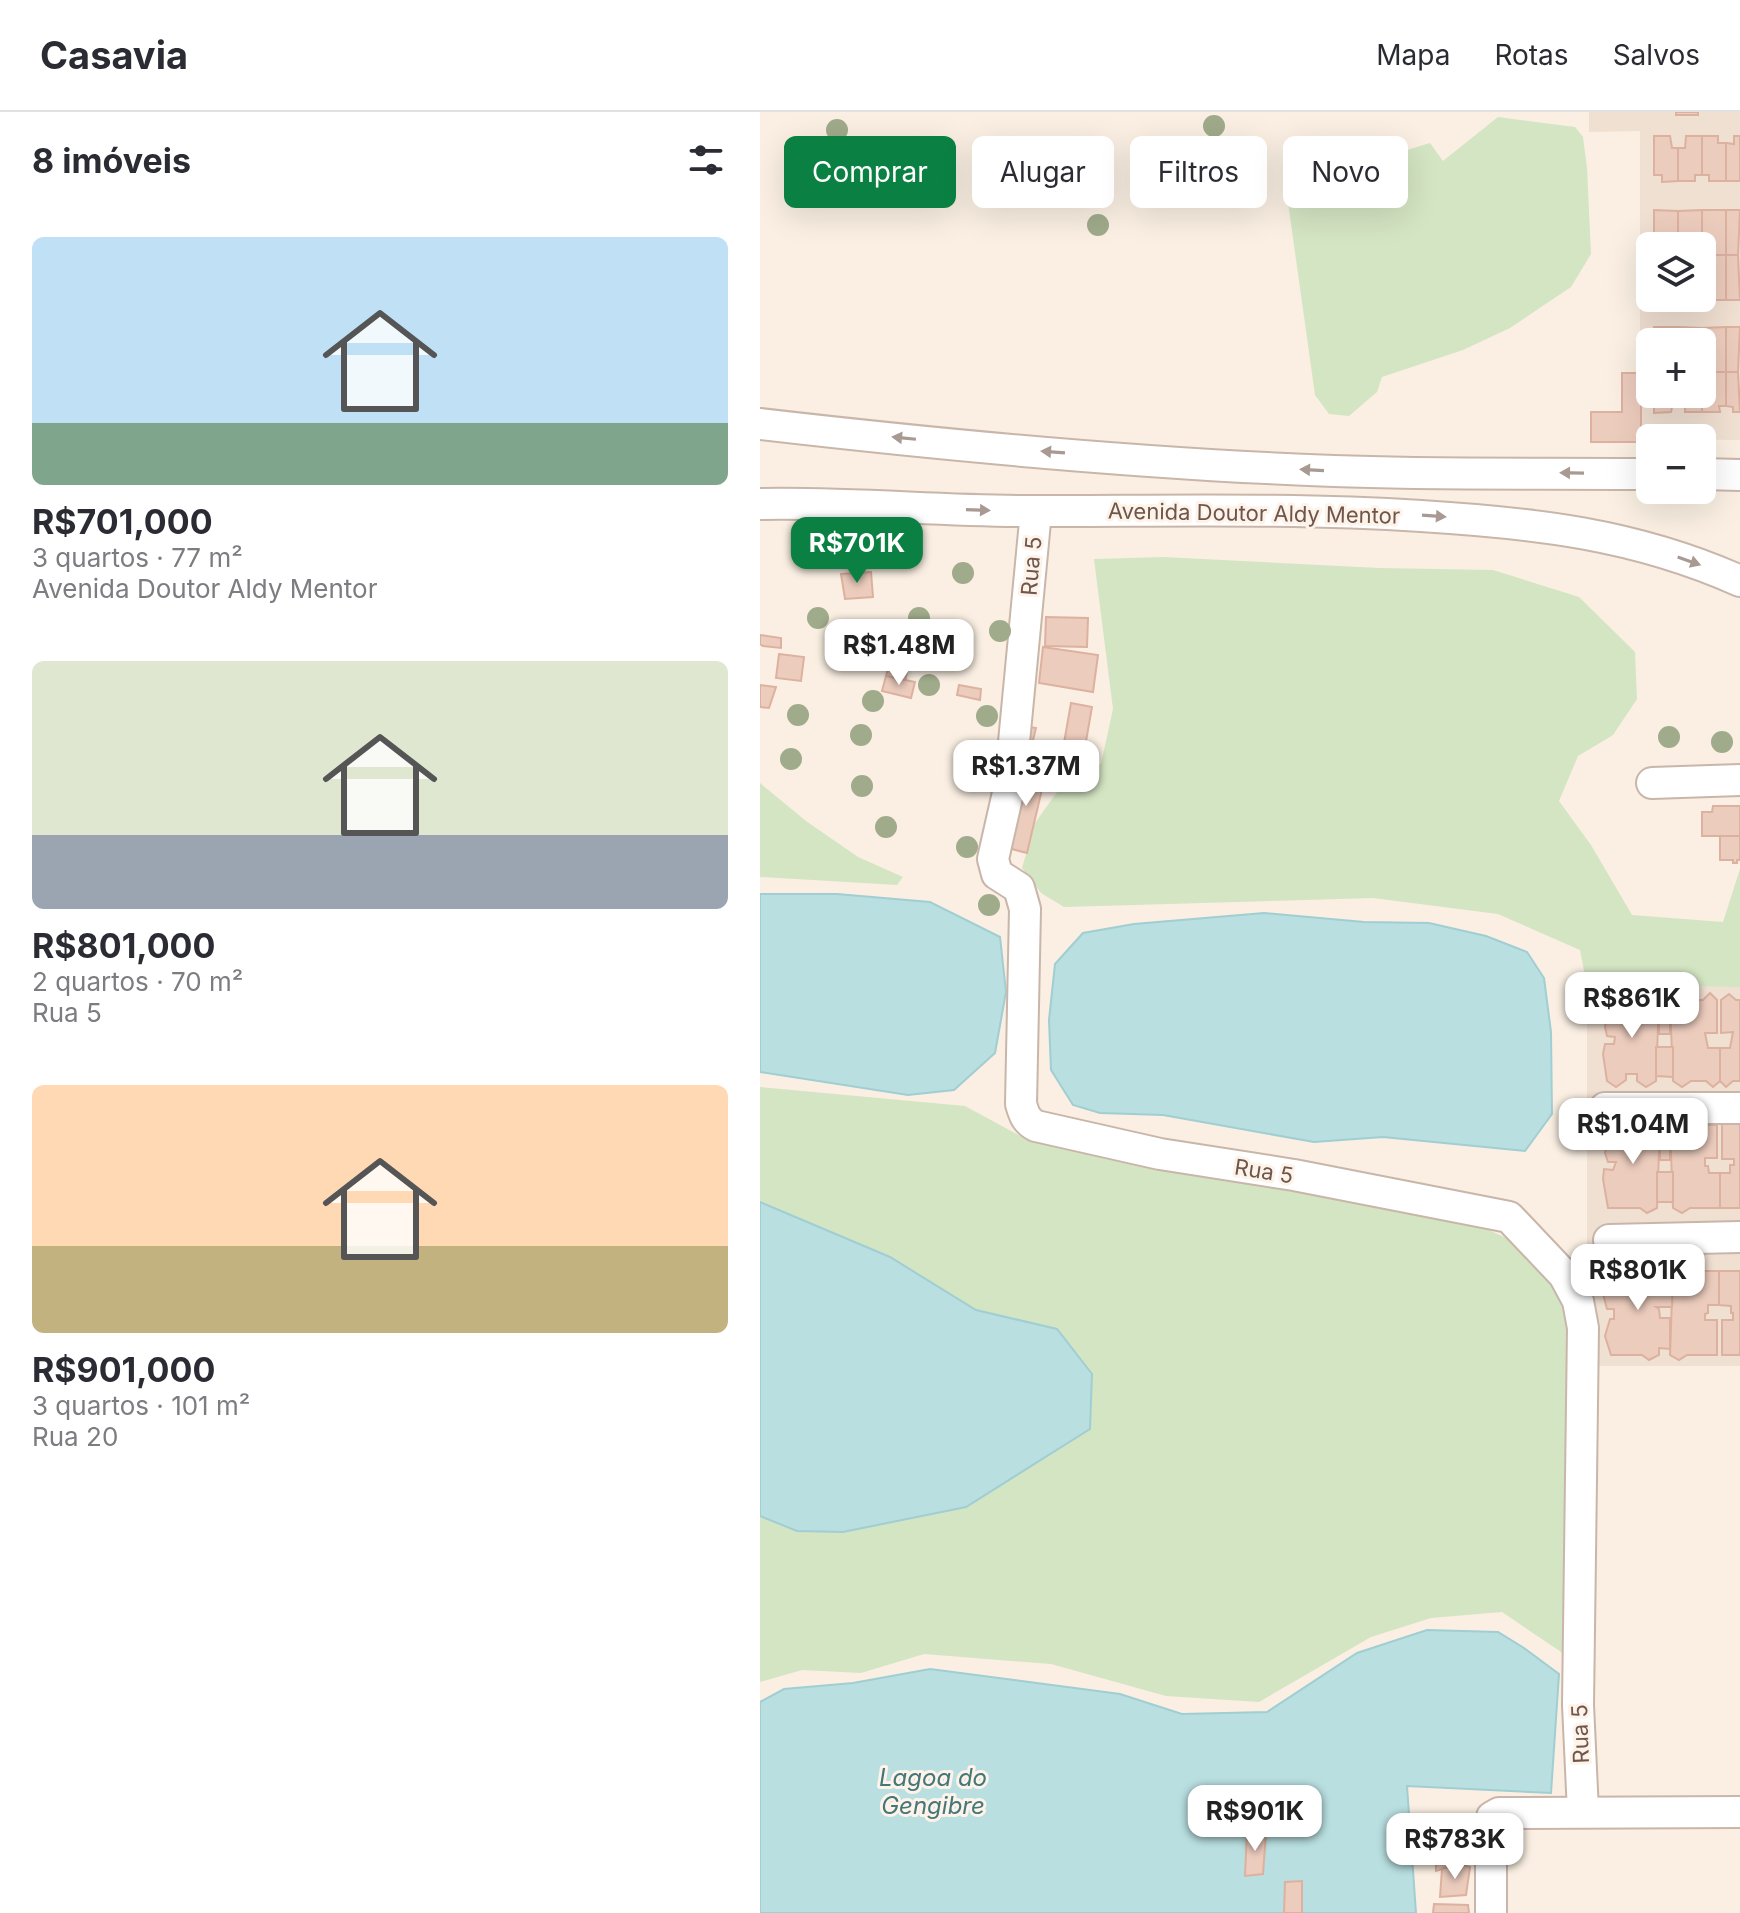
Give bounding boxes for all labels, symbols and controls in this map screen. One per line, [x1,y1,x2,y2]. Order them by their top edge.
text: Casavia [40,32,188,78]
text: Mapa [1376,38,1450,72]
text: Rotas [1494,38,1569,72]
text: Salvos [1613,38,1700,72]
chip: Comprar [784,136,956,208]
chip: Alugar [972,136,1114,208]
chip: Filtros [1130,136,1267,208]
chip: Novo [1283,136,1408,208]
icon: filters [684,138,728,182]
text: 8 imóveis [32,140,191,181]
map controls [1636,232,1716,504]
button: layers [1636,232,1716,312]
icon: home [308,289,452,433]
button: + [1636,328,1716,408]
button: − [1636,424,1716,504]
one-way arrow [891,431,916,444]
one-way arrow [1040,445,1065,458]
one-way arrow [1299,463,1324,476]
one-way arrow [1559,467,1584,479]
street label: Avenida Doutor Aldy Mentor [1108,497,1400,529]
text: R$701,000 [32,501,213,542]
one-way arrow [966,503,991,516]
one-way arrow [1422,510,1447,523]
pin: R$701K [792,517,922,585]
text: R$701K [809,527,905,558]
street label: Rua 5 [1015,535,1047,597]
text: 3 quartos · 77 m² [32,542,243,573]
one-way arrow [1677,556,1701,568]
text: Avenida Doutor Aldy Mentor [32,573,377,604]
pin: R$1.48M [825,619,973,687]
text: R$1.48M [843,629,955,660]
icon: home [308,713,452,857]
pin: R$1.37M [952,740,1100,808]
text: R$1.37M [971,750,1081,781]
text: R$801,000 [32,925,215,966]
text: 2 quartos · 70 m² [32,966,243,997]
pin: R$861K [1567,972,1697,1040]
text: R$861K [1583,982,1681,1013]
text: Rua 5 [32,997,102,1028]
pin: R$1.04M [1559,1098,1707,1166]
text: R$1.04M [1577,1108,1689,1139]
icon: home [308,1137,452,1281]
street label: Rua 5 [1233,1154,1295,1188]
pin: R$801K [1573,1244,1703,1312]
text: R$801K [1589,1254,1687,1285]
text: R$901,000 [32,1349,215,1390]
text: 3 quartos · 101 m² [32,1390,250,1421]
text: Rua 20 [32,1421,118,1452]
street label: Rua 5 [1566,1704,1594,1764]
water label: Lagoa do Gengibre [879,1763,987,1820]
pin: R$901K [1190,1785,1320,1853]
text: R$901K [1206,1795,1304,1826]
pin: R$783K [1390,1813,1520,1881]
text: R$783K [1404,1823,1506,1854]

